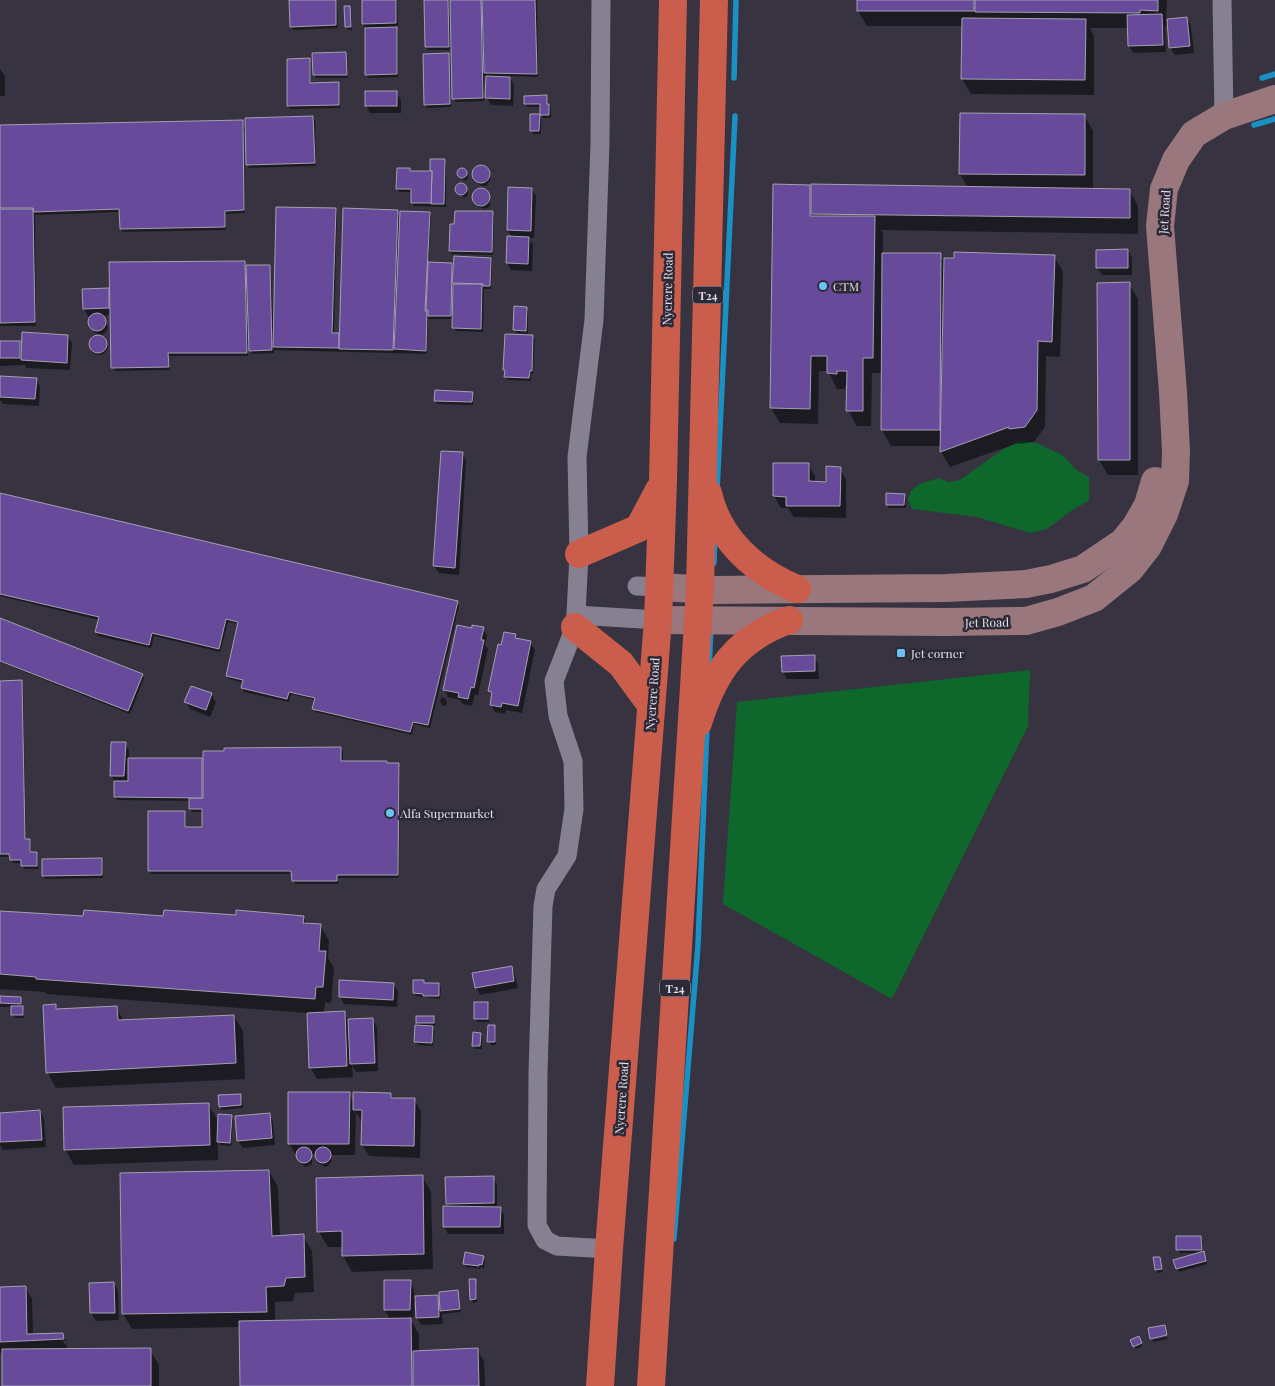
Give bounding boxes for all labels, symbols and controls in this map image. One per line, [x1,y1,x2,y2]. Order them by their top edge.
street label: Jet Road [1154,189,1174,236]
street label: Nyerere Road [658,252,676,326]
place label: CTM [833,278,859,294]
marker: CTM [817,280,829,292]
road number: T24 [693,286,723,304]
street label: Jet Road [964,614,1009,630]
place label: Jet corner [910,645,965,661]
marker: Jet corner [895,647,907,659]
street label: Nyerere Road [641,657,663,731]
place label: Alfa Supermarket [399,805,495,821]
marker: Alfa Supermarket [384,807,396,819]
road number: T24 [660,980,690,996]
street label: Nyerere Road [610,1061,632,1135]

